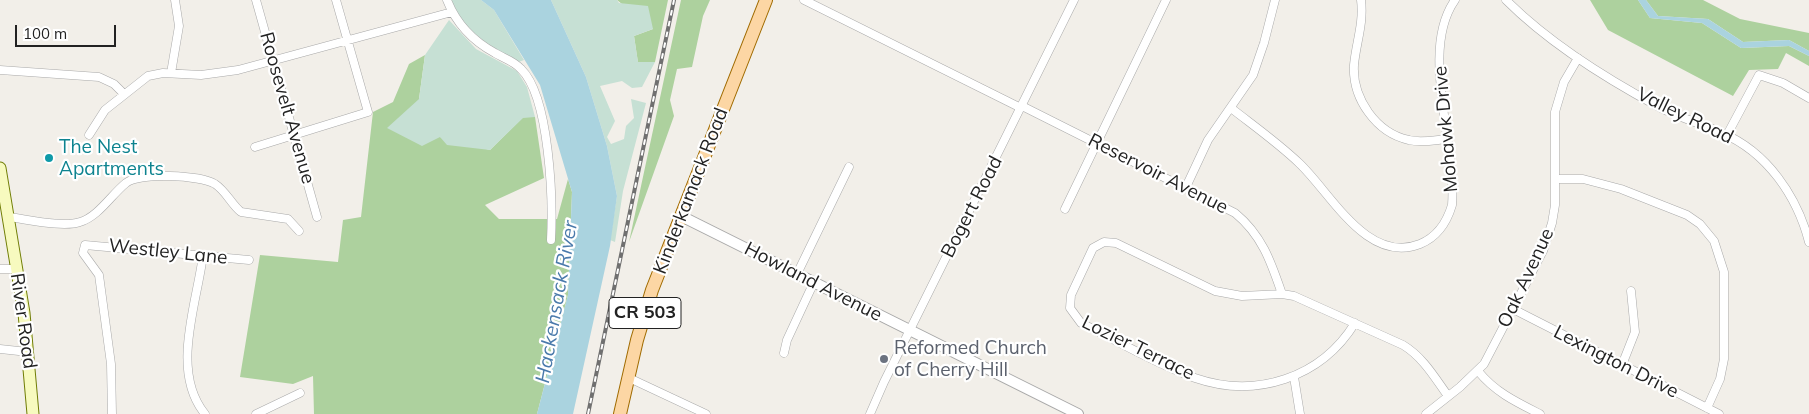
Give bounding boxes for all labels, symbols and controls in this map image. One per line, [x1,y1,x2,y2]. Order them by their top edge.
scale bar [18,15,119,47]
text: 100 m [23,24,67,43]
street label: Roosevelt Avenue [254,29,320,187]
street label: Mohawk Drive [1429,65,1463,193]
street label: Valley Road [1633,83,1737,149]
street label: Kinderkamack Road [649,105,733,277]
street label: Reservoir Avenue [1084,129,1232,219]
place label: The Nest Apartments [59,136,164,180]
marker: The Nest Apartments [43,152,55,164]
street label: Bogert Road [937,152,1007,262]
water label: Hackensack River [531,219,583,385]
street label: Oak Avenue [1493,225,1559,331]
street label: Westley Lane [107,234,229,270]
street label: Howland Avenue [740,237,886,327]
street label: River Road [5,272,41,370]
road number: CR 503 [609,298,681,328]
street label: Lozier Terrace [1078,311,1198,385]
street label: Lexington Drive [1550,321,1682,403]
place label: Reformed Church of Cherry Hill [894,337,1047,381]
marker: Reformed Church of Cherry Hill [878,353,890,365]

